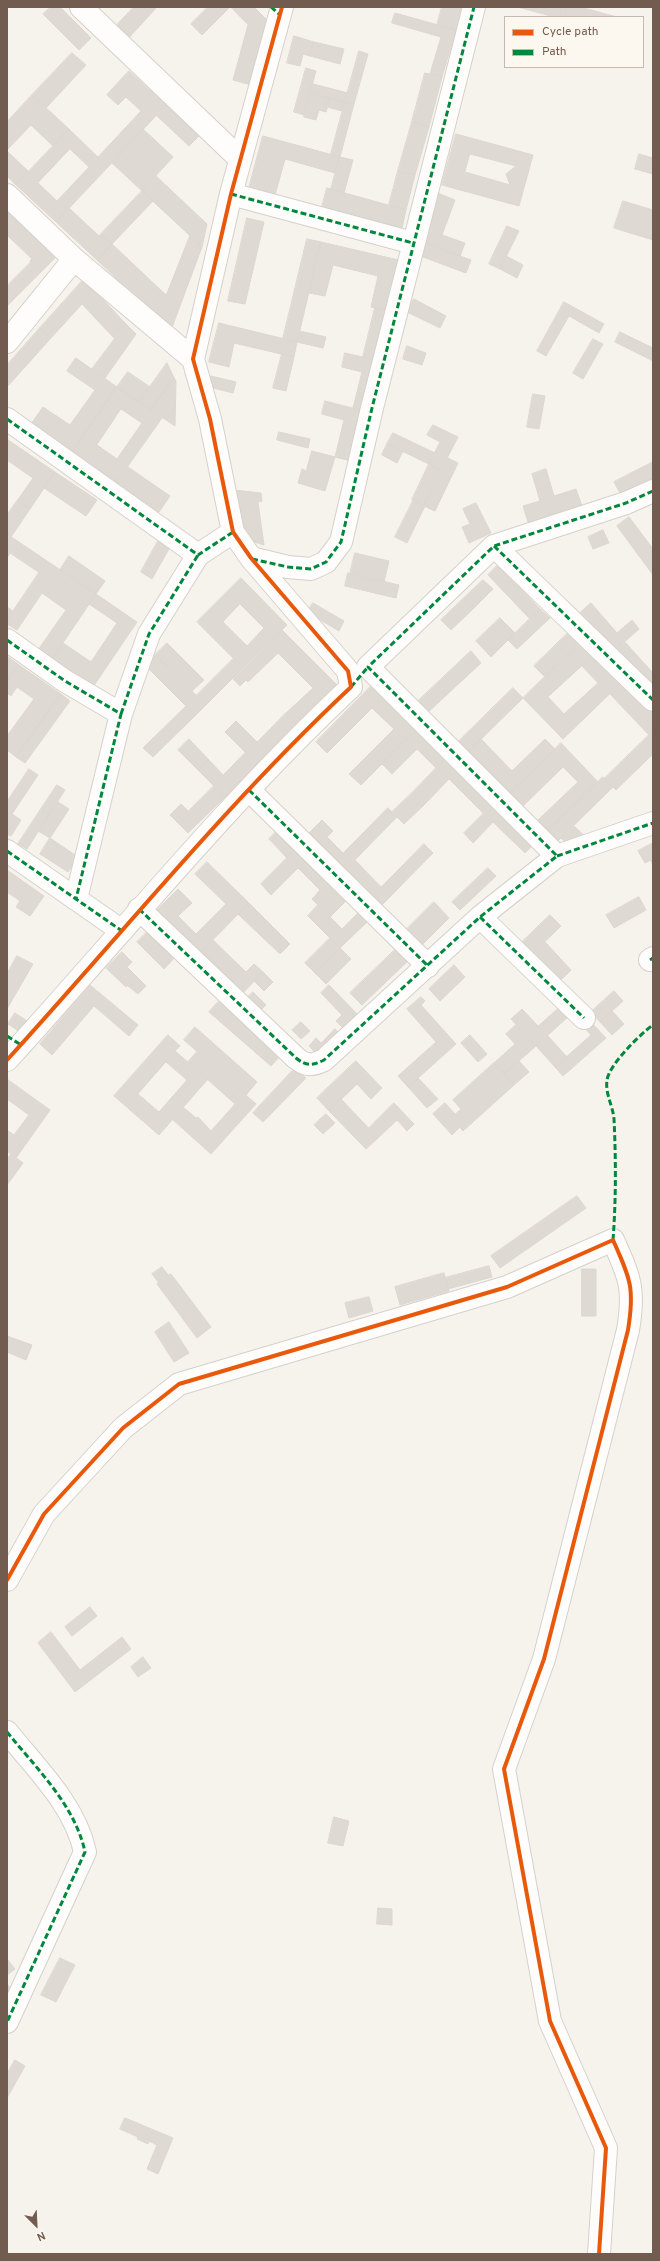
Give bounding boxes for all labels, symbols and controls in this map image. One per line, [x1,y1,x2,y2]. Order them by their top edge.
legend [504,16,644,68]
text: Cycle path [542,24,599,40]
text: Path [542,44,567,60]
north arrow [16,2205,56,2245]
text: N [34,2228,47,2244]

